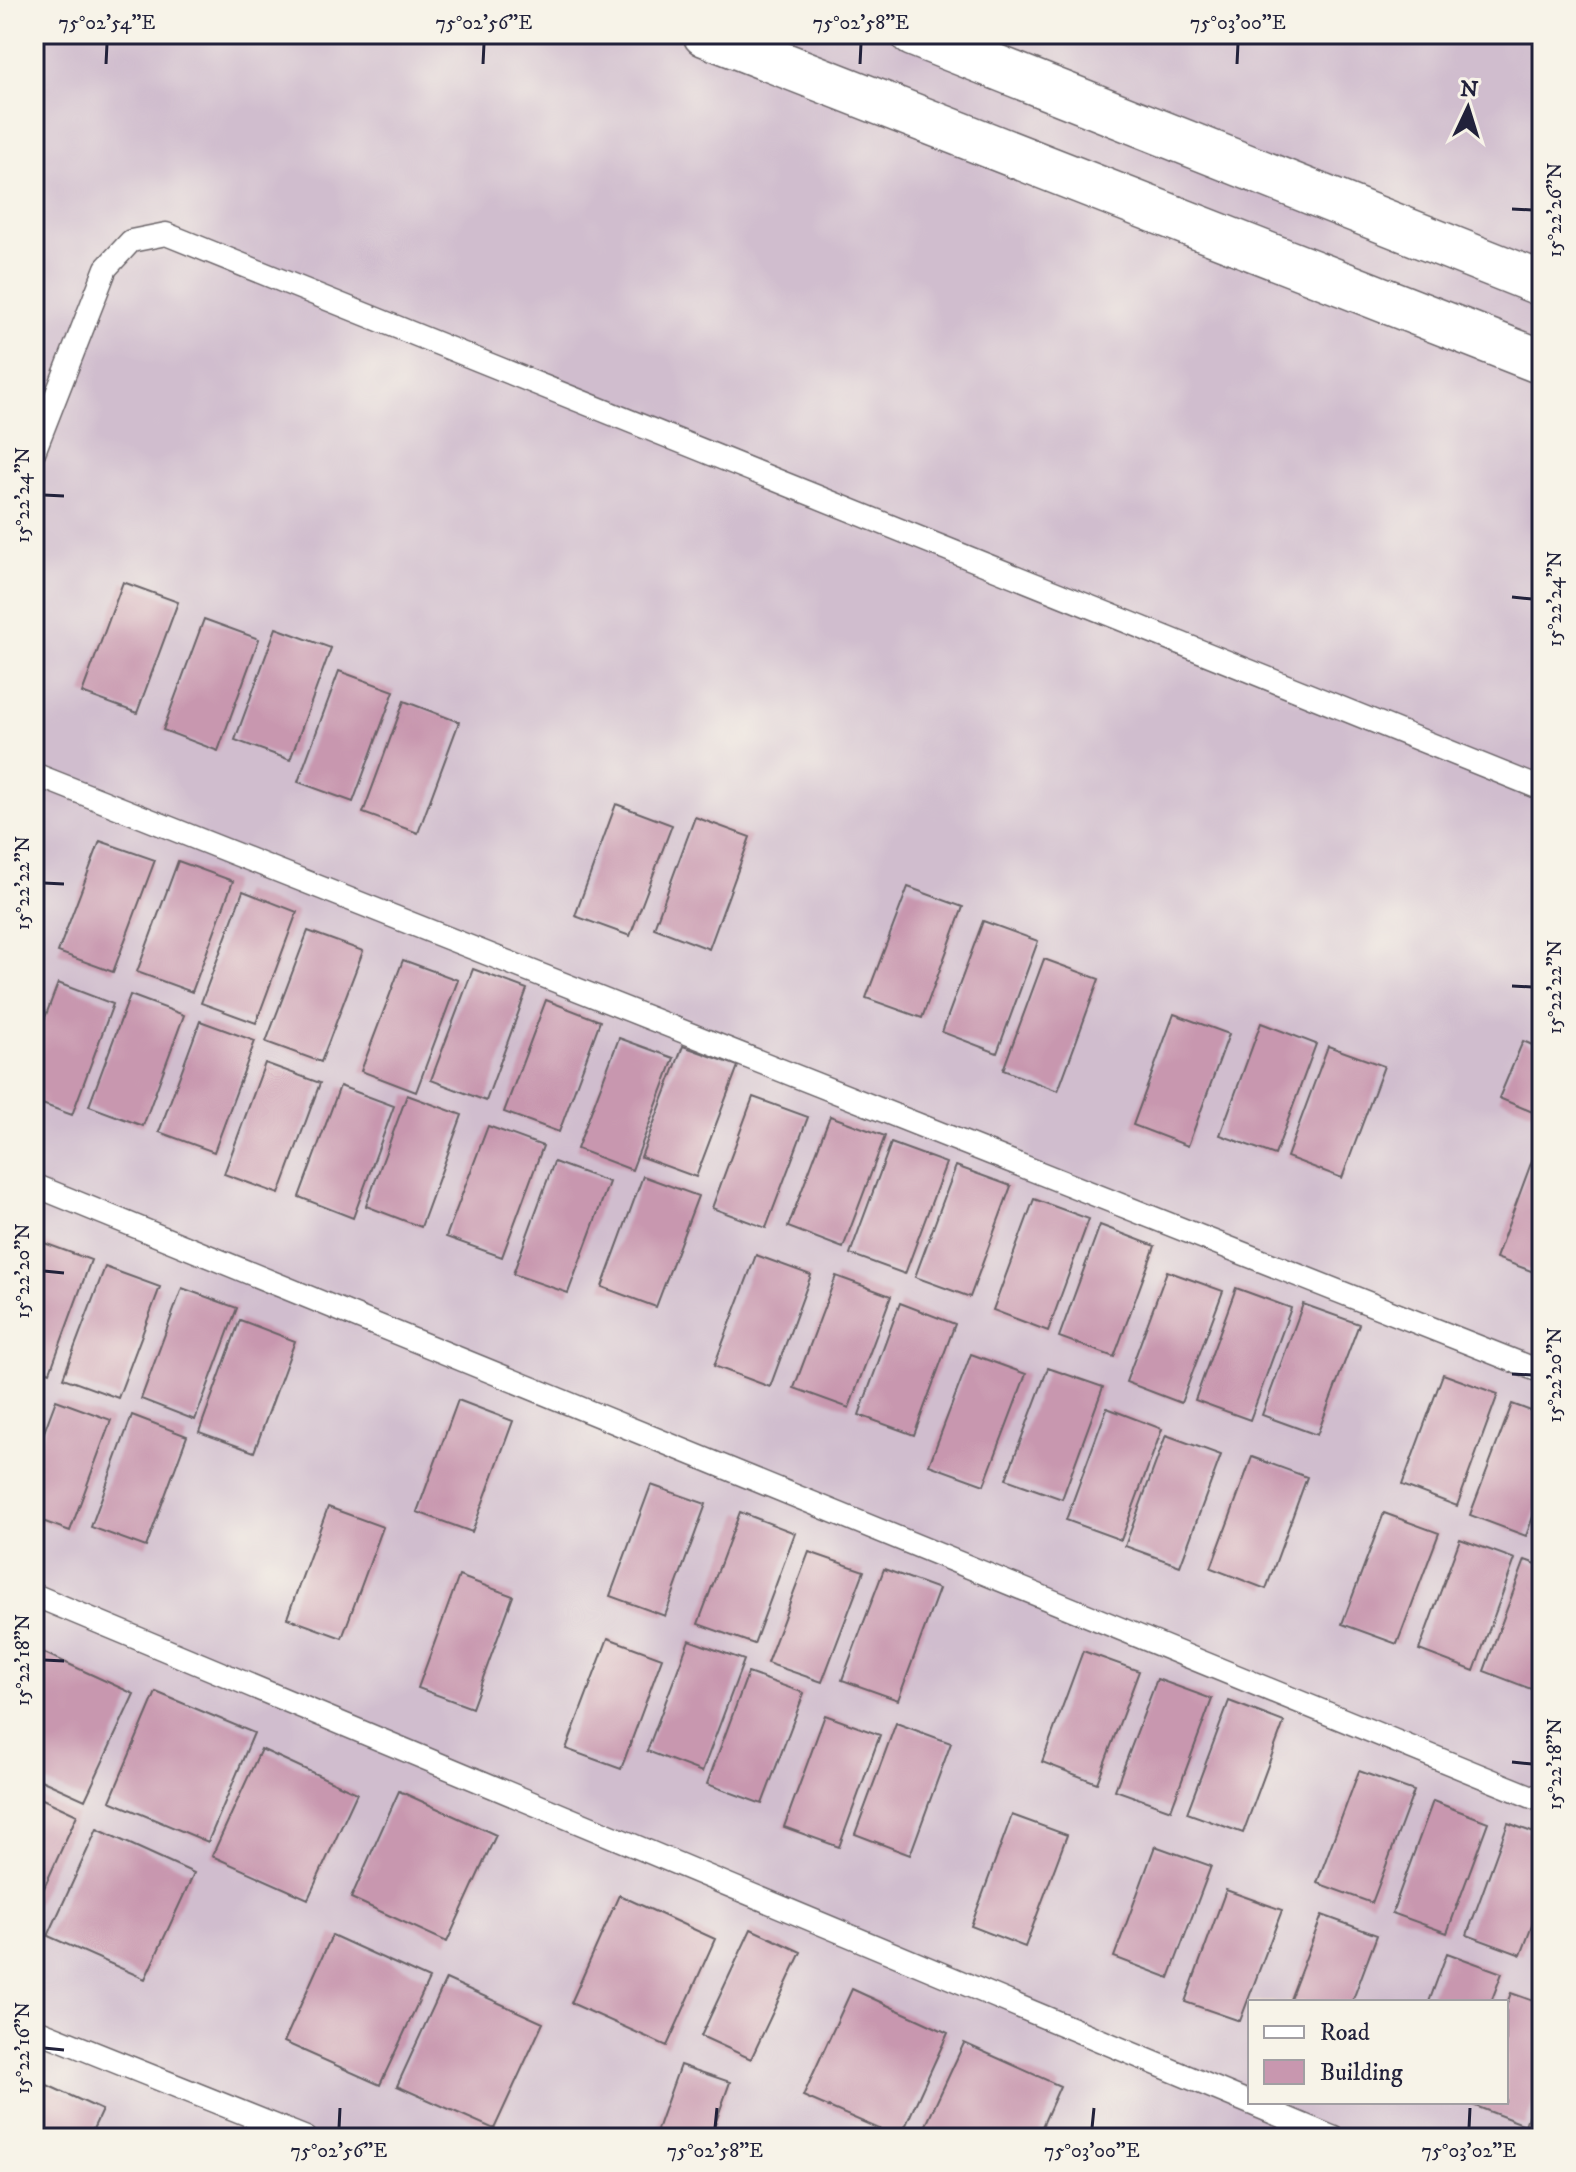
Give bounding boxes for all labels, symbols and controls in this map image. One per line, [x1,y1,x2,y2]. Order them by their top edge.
text: 75°02'54"E [59,11,155,36]
text: 75°02'56"E [436,11,532,36]
text: 75°02'58"E [813,11,909,36]
text: 75°03'00"E [1190,11,1286,36]
north arrow [1428,68,1508,148]
text: N [1459,75,1479,104]
text: 15°22'26"N [1543,163,1568,257]
text: 15°22'24"N [11,447,36,543]
text: 15°22'24"N [1543,551,1568,647]
text: 15°22'22"N [11,836,36,930]
text: 15°22'22"N [1543,940,1568,1034]
text: 15°22'20"N [11,1223,36,1319]
text: 15°22'20"N [1543,1327,1568,1423]
text: 15°22'18"N [11,1614,36,1706]
text: 15°22'18"N [1543,1718,1568,1810]
legend [1248,2000,1508,2104]
text: 15°22'16"N [11,2002,36,2094]
text: Road [1320,2018,1370,2048]
text: Building [1320,2058,1403,2088]
text: 75°02'56"E [291,2139,387,2164]
text: 75°02'58"E [667,2139,763,2164]
text: 75°03'00"E [1044,2139,1140,2164]
text: 75°03'02"E [1422,2139,1516,2164]

